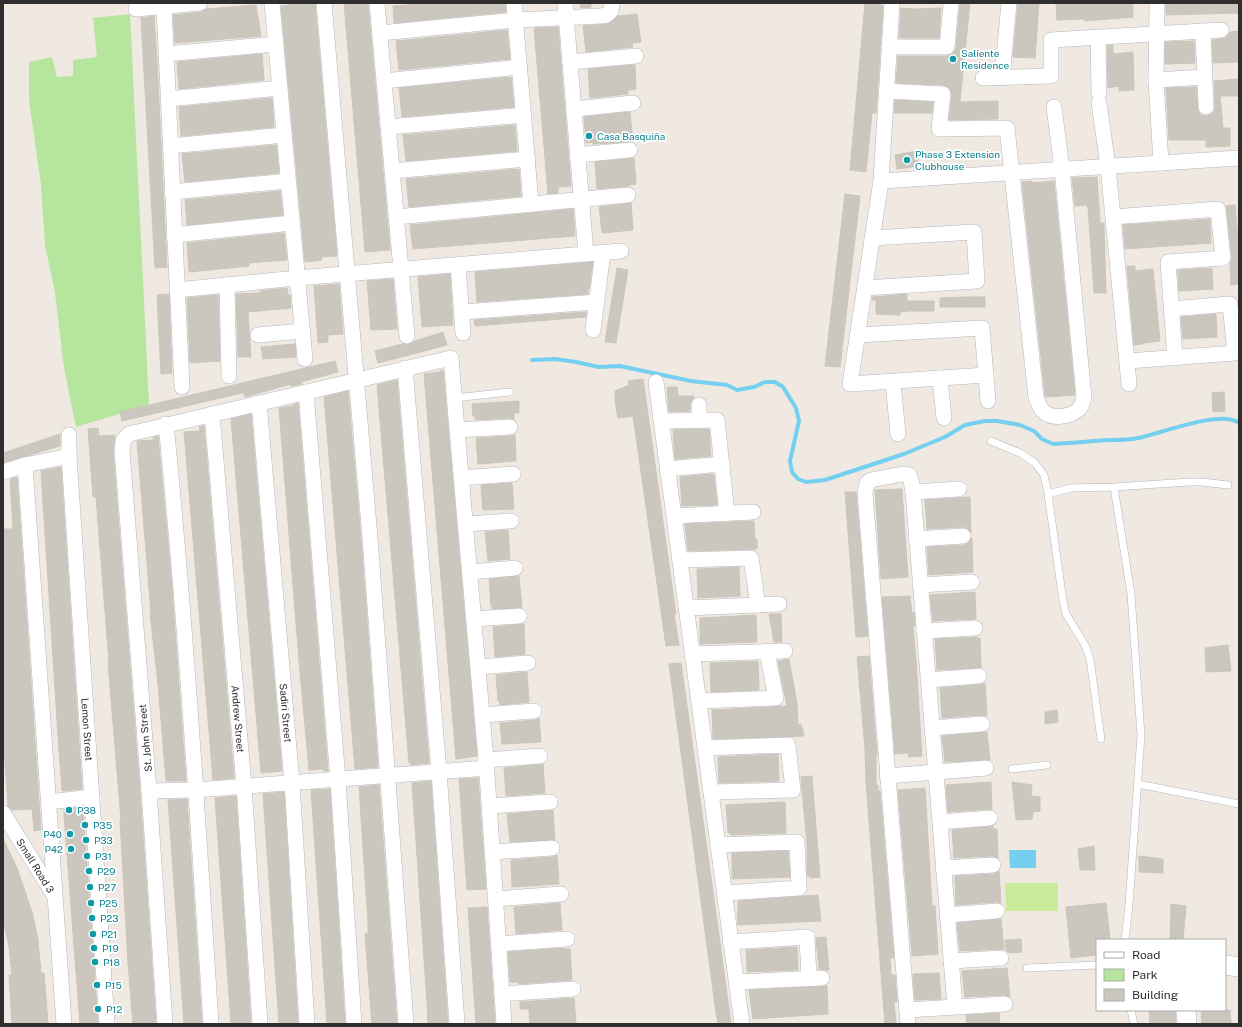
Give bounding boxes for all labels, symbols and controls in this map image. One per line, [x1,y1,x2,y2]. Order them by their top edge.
place label: Saliente Residence [961,47,1010,71]
marker: Saliente Residence [948,54,958,64]
place label: Casa Basquiña [597,130,665,142]
marker: Casa Basquiña [584,131,594,141]
place label: Phase 3 Extension Clubhouse [915,148,1000,172]
marker: Phase 3 Extension Clubhouse [902,155,912,165]
street label: Sadiri Street [277,683,294,743]
street label: Andrew Street [229,685,247,753]
street label: Lemon Street [79,698,95,761]
street label: St. John Street [136,704,154,772]
place label: P38 [77,804,96,816]
marker: P38 [64,805,74,815]
place label: P35 [93,819,112,831]
marker: P35 [80,820,90,830]
place label: P40 [43,828,62,840]
marker: P40 [65,829,75,839]
place label: P33 [94,834,113,846]
marker: P33 [81,835,91,845]
street label: Small Road 3 [14,836,57,895]
place label: P42 [44,843,63,855]
marker: P42 [66,844,76,854]
place label: P31 [95,850,112,862]
marker: P31 [82,851,92,861]
place label: P29 [97,865,116,877]
marker: P29 [84,866,94,876]
place label: P27 [98,881,116,893]
marker: P27 [85,882,95,892]
place label: P25 [99,897,118,909]
marker: P25 [86,898,96,908]
place label: P23 [100,912,119,924]
marker: P23 [87,913,97,923]
place label: P21 [101,928,117,940]
marker: P21 [88,929,98,939]
legend [1096,939,1226,1011]
place label: P19 [102,942,119,954]
marker: P19 [89,943,99,953]
text: Road [1132,948,1160,962]
place label: P18 [103,956,120,968]
marker: P18 [90,957,100,967]
text: Park [1132,968,1158,982]
place label: P15 [105,979,122,991]
marker: P15 [92,980,102,990]
text: Building [1132,988,1178,1002]
place label: P12 [106,1003,122,1015]
marker: P12 [93,1004,103,1014]

